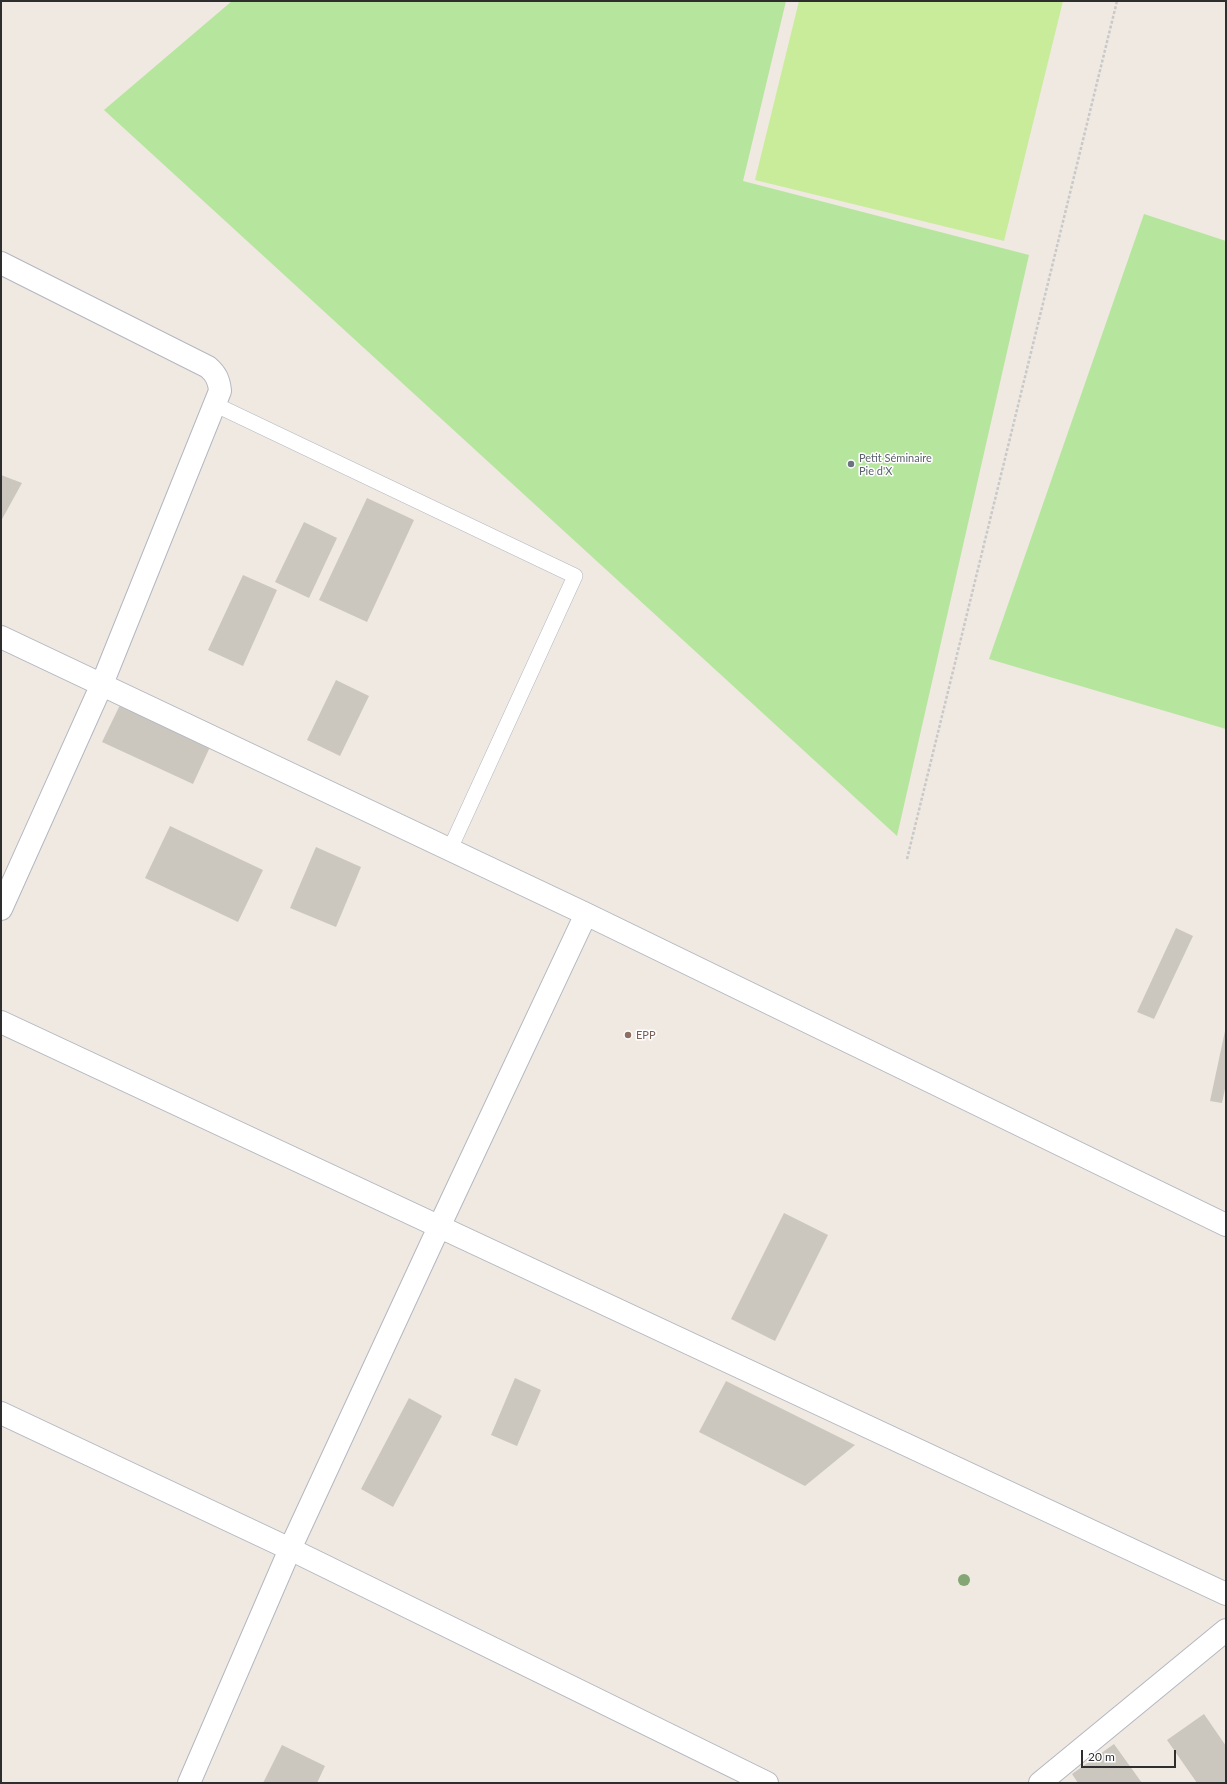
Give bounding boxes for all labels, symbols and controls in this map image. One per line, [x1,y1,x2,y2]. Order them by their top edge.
place label: Petit Séminaire Pie d'X [859,451,932,477]
marker: Petit Séminaire Pie d'X [846,459,856,469]
place label: EPP [636,1028,656,1042]
marker: EPP [623,1030,633,1040]
scale bar [1083,1742,1178,1768]
text: 20 m [1088,1749,1115,1764]

